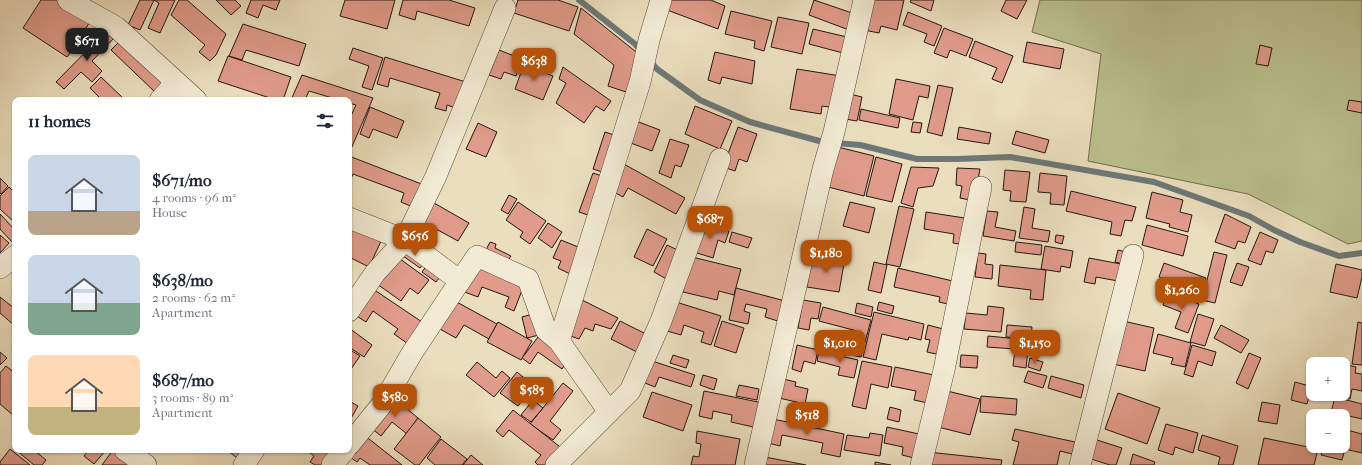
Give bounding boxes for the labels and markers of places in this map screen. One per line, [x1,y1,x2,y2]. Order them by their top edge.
pin: $671 [63,28,111,62]
pin: $638 [510,48,558,82]
pin: $687 [686,206,734,240]
pin: $656 [391,223,439,257]
pin: $1,180 [793,240,859,274]
pin: $1,260 [1149,277,1215,311]
pin: $1,010 [807,330,873,364]
pin: $1,150 [1002,330,1068,364]
pin: $585 [508,377,556,411]
pin: $580 [371,384,419,418]
pin: $518 [783,402,831,436]

